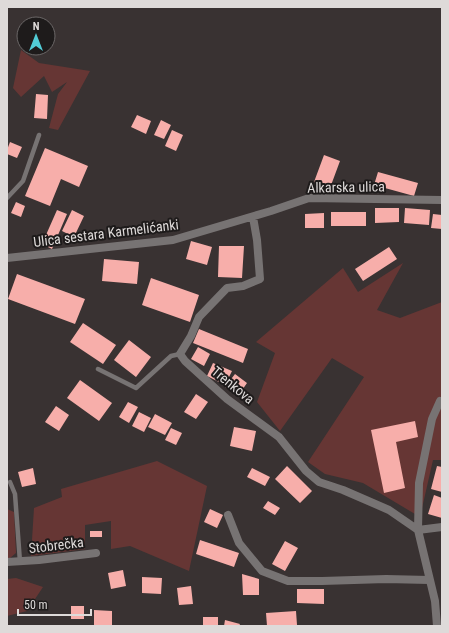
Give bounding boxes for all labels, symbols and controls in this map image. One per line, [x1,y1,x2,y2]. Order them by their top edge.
north arrow [16,16,56,56]
text: N [33,20,40,33]
street label: Alkarska ulica [307,178,385,196]
street label: Ulica sestara Karmelićanki [32,216,180,250]
street label: Trenkova [209,363,257,407]
street label: Stobrečka [28,534,84,556]
scale bar [18,591,91,617]
text: 50 m [24,598,48,612]

